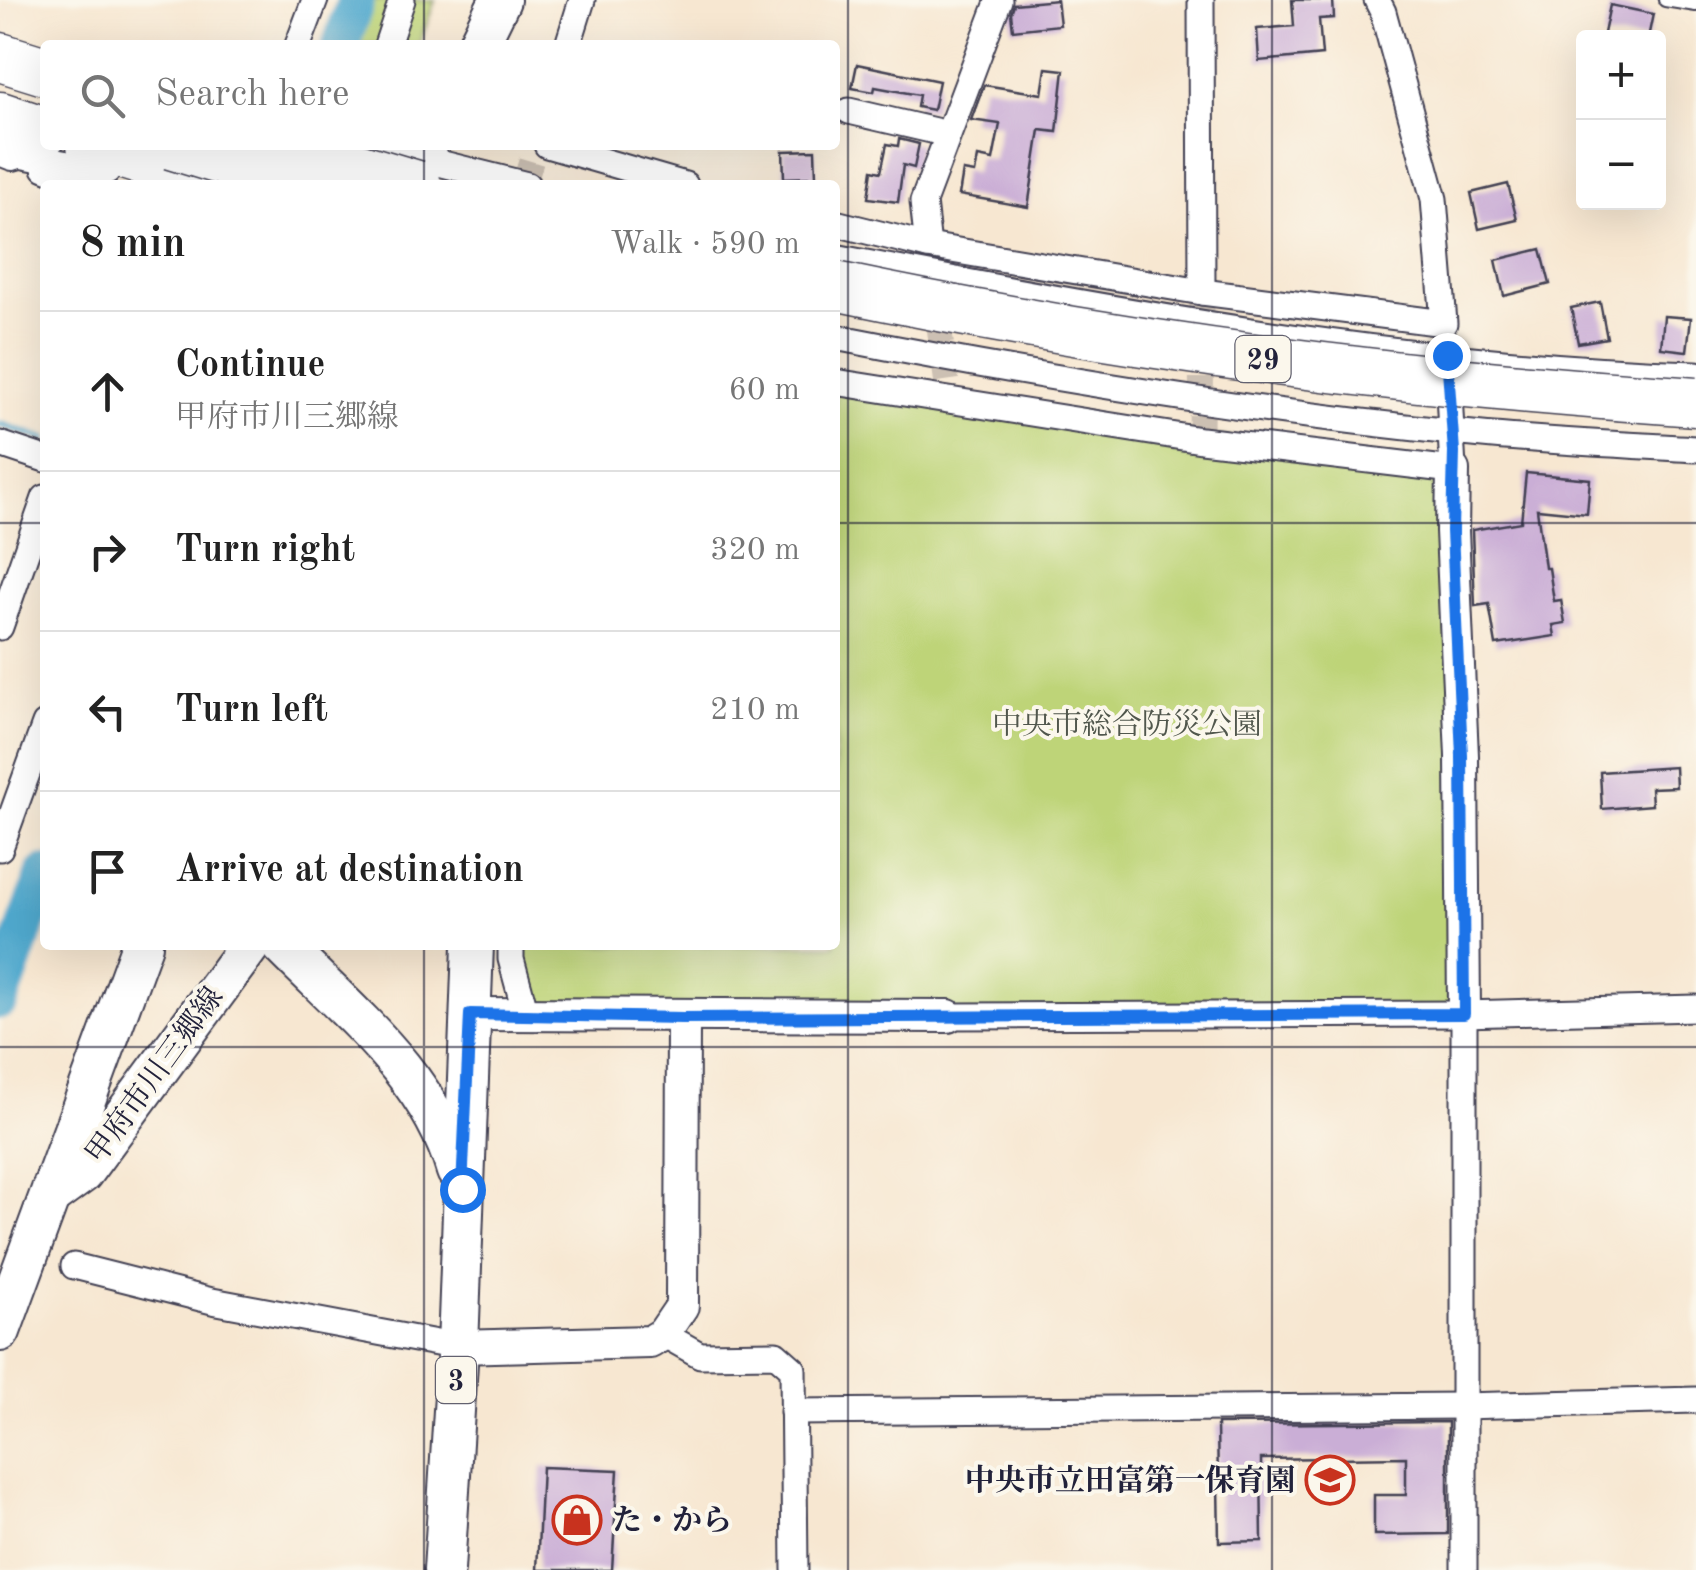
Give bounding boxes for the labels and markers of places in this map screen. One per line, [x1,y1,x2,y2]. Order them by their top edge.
school or university icon: 中央市立田富第一保育園 [1304,1454,1356,1506]
place label: 中央市立田富第一保育園 [965,1464,1295,1497]
shop icon: た・から [551,1494,603,1546]
place label: た・から [612,1505,732,1537]

